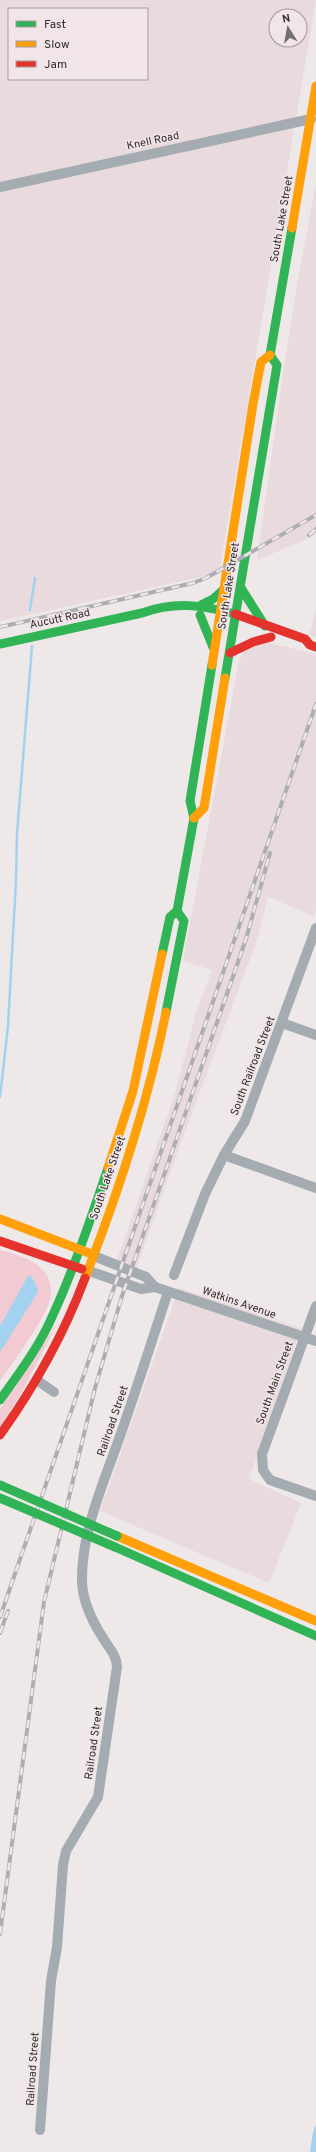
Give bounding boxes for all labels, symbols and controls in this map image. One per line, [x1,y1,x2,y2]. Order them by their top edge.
legend [8,8,148,80]
north arrow [268,8,308,48]
text: N [281,12,291,27]
text: Fast [44,17,66,33]
text: Slow [44,37,70,53]
text: Jam [44,57,67,73]
street label: Knell Road [125,129,181,153]
street label: South Lake Street [267,175,297,263]
street label: South Lake Street [215,542,243,630]
street label: Aucutt Road [29,606,91,632]
street label: South Railroad Street [228,1014,278,1118]
street label: South Lake Street [87,1134,129,1222]
street label: Watkins Avenue [200,1284,278,1322]
street label: South Main Street [253,1339,297,1427]
street label: Railroad Street [94,1384,132,1458]
street label: Railroad Street [82,1705,106,1781]
street label: Railroad Street [23,2032,43,2106]

